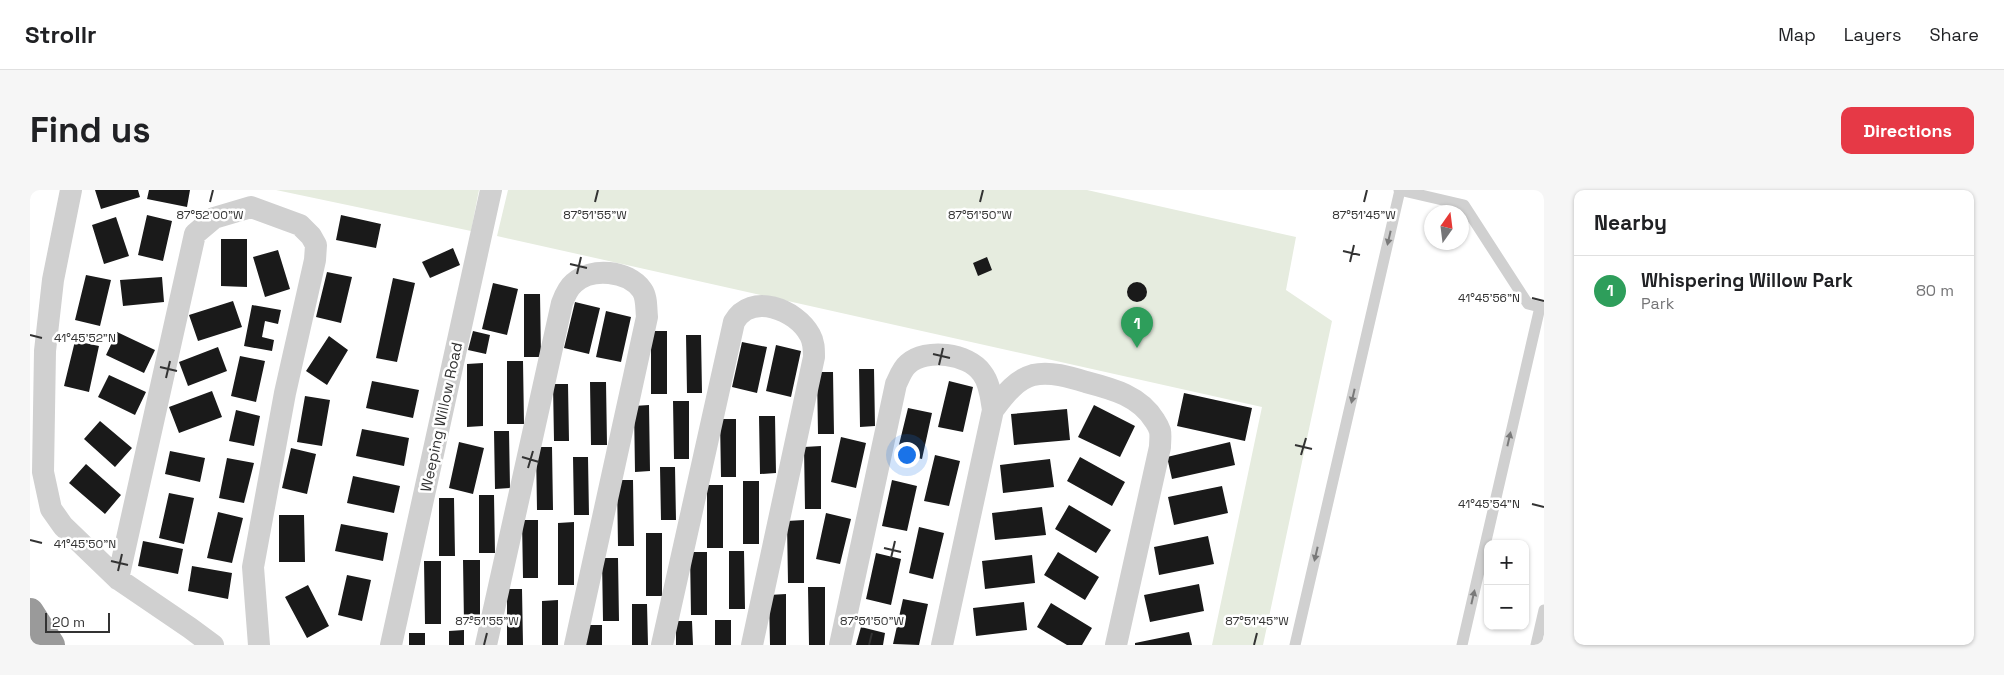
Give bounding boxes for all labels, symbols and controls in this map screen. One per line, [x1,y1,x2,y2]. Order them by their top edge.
text: Strollr [25,19,97,50]
text: Map [1778,23,1816,46]
text: Layers [1844,23,1901,46]
text: Share [1929,23,1979,46]
button: Directions [1841,107,1974,154]
text: Find us [30,108,151,152]
north arrow [1424,205,1469,250]
text: 87°52'00"W [176,207,244,223]
text: 87°51'55"W [563,207,627,223]
text: 87°51'50"W [948,207,1013,223]
text: 87°51'45"W [1332,207,1396,223]
text: Nearby [1594,209,1667,236]
one-way arrow [1385,230,1393,245]
text: Whispering Willow Park [1641,268,1853,293]
text: 1 [1606,280,1614,301]
text: 80 m [1916,280,1954,301]
text: 41°45'56"N [1458,290,1520,306]
text: Park [1641,293,1674,314]
pin: 1 [1121,307,1153,348]
text: 41°45'52"N [54,330,116,346]
street label: Weeping Willow Road [416,340,466,494]
one-way arrow [1349,389,1357,404]
one-way arrow [1505,432,1513,447]
your location [894,442,920,468]
text: 41°45'54"N [1458,496,1520,512]
text: 41°45'50"N [54,536,116,552]
map controls [1484,540,1529,630]
button: + [1484,540,1529,585]
one-way arrow [1312,547,1320,562]
button: − [1484,585,1529,630]
one-way arrow [1469,590,1477,605]
scale bar [45,610,110,633]
text: 20 m [52,613,85,631]
text: 87°51'55"W [455,613,519,629]
text: 87°51'50"W [840,613,905,629]
text: 87°51'45"W [1225,613,1289,629]

